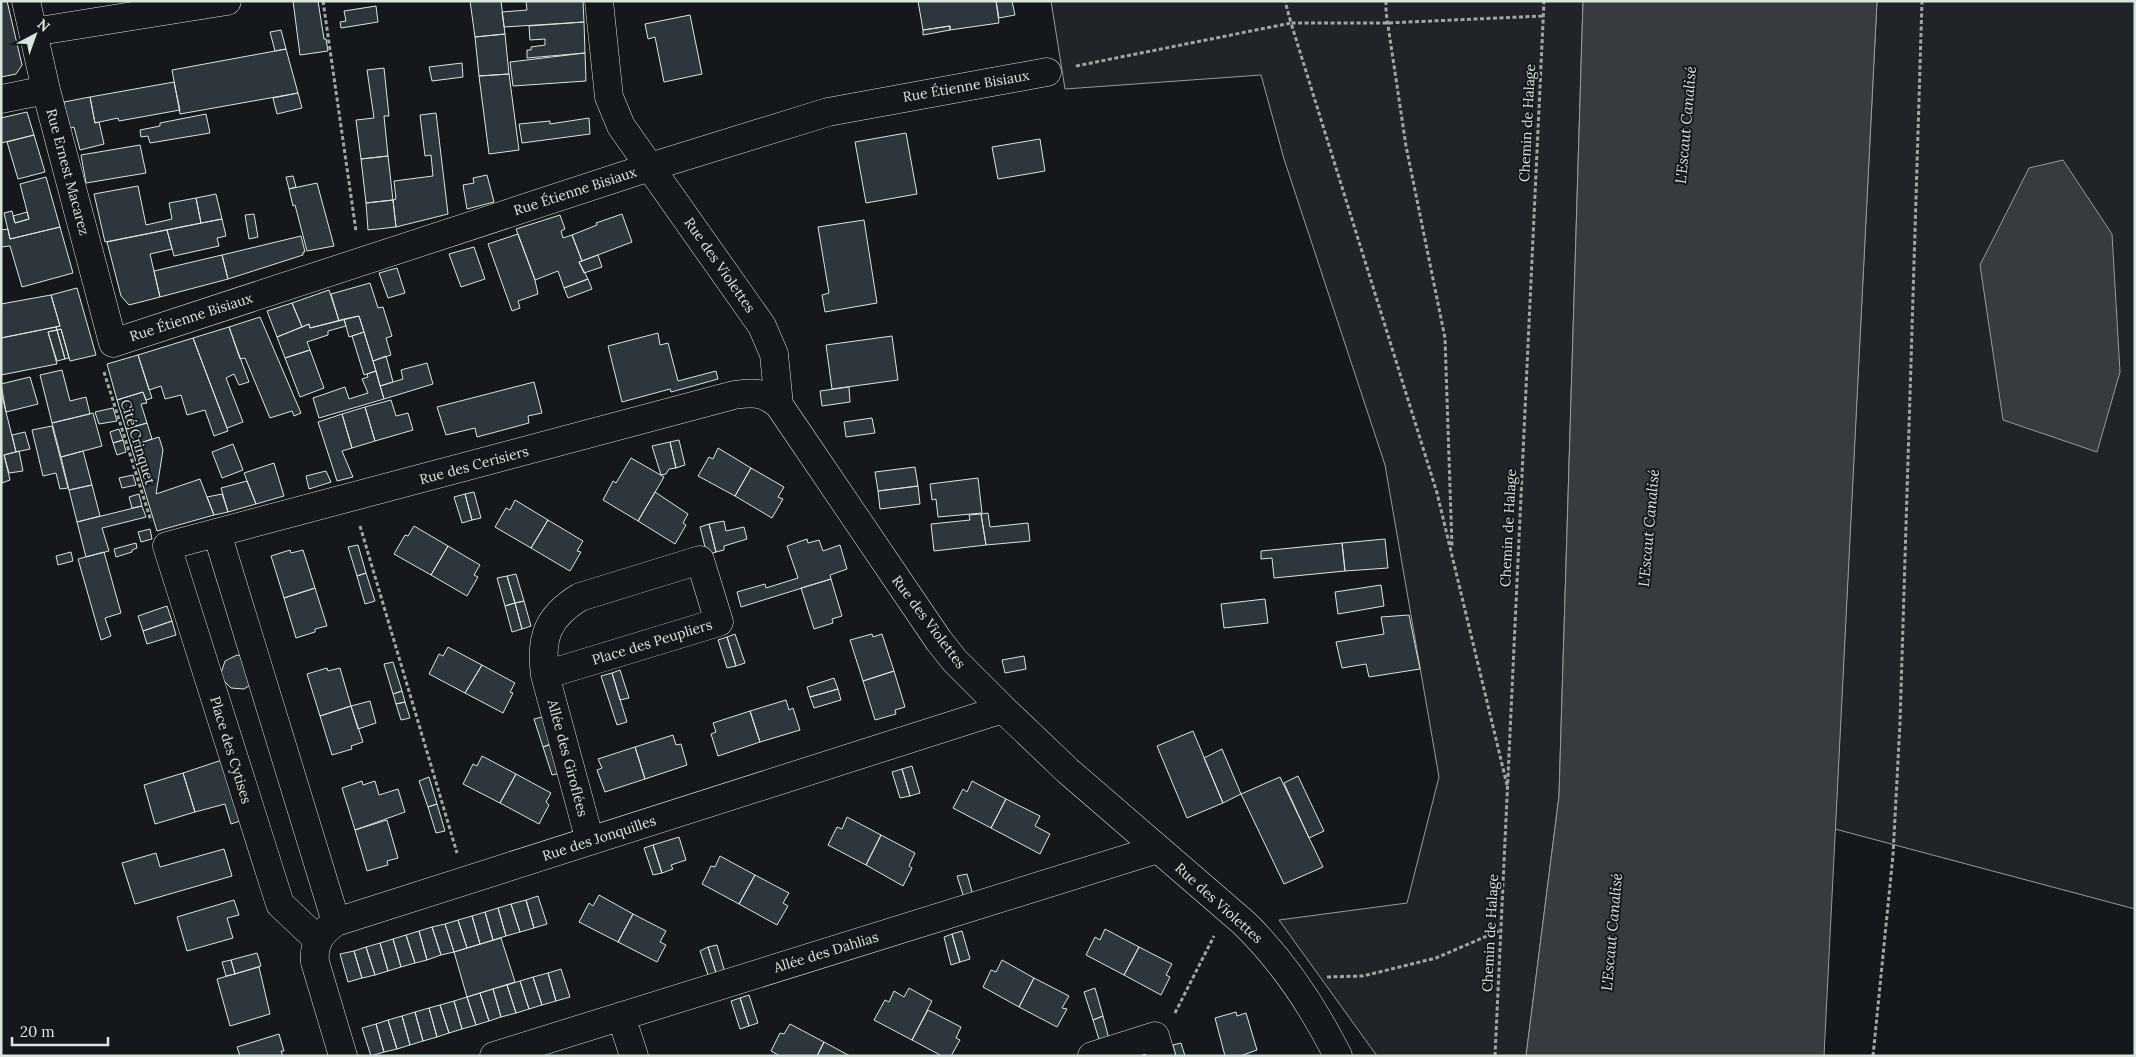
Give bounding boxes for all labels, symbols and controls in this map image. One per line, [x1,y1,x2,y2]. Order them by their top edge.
north arrow [10,10,60,60]
text: N [34,15,54,36]
street label: Chemin de Halage [1515,63,1539,183]
water label: L'Escaut Canalisé [1671,65,1700,185]
street label: Rue Étienne Bisiaux [901,66,1031,106]
street label: Rue Ernest Macarez [42,107,94,237]
street label: Rue Étienne Bisiaux [511,162,639,219]
street label: Rue des Violettes [681,214,759,316]
street label: Rue Étienne Bisiaux [127,288,255,345]
street label: Cité Crinquet [116,397,160,487]
street label: Rue des Cerisiers [417,442,531,488]
street label: Chemin de Halage [1496,468,1520,588]
water label: L'Escaut Canalisé [1634,468,1663,588]
street label: Rue des Violettes [888,572,970,672]
street label: Place des Peupliers [590,615,714,669]
street label: Place des Cytises [206,694,256,806]
street label: Allée des Giroflées [543,697,592,819]
street label: Rue des Jonquilles [540,811,658,865]
street label: Rue des Violettes [1171,859,1267,947]
water label: L'Escaut Canalisé [1597,872,1626,992]
street label: Chemin de Halage [1478,873,1502,993]
street label: Allée des Dahlias [770,928,881,977]
scale bar [12,1014,109,1046]
text: 20 m [20,1022,55,1041]

